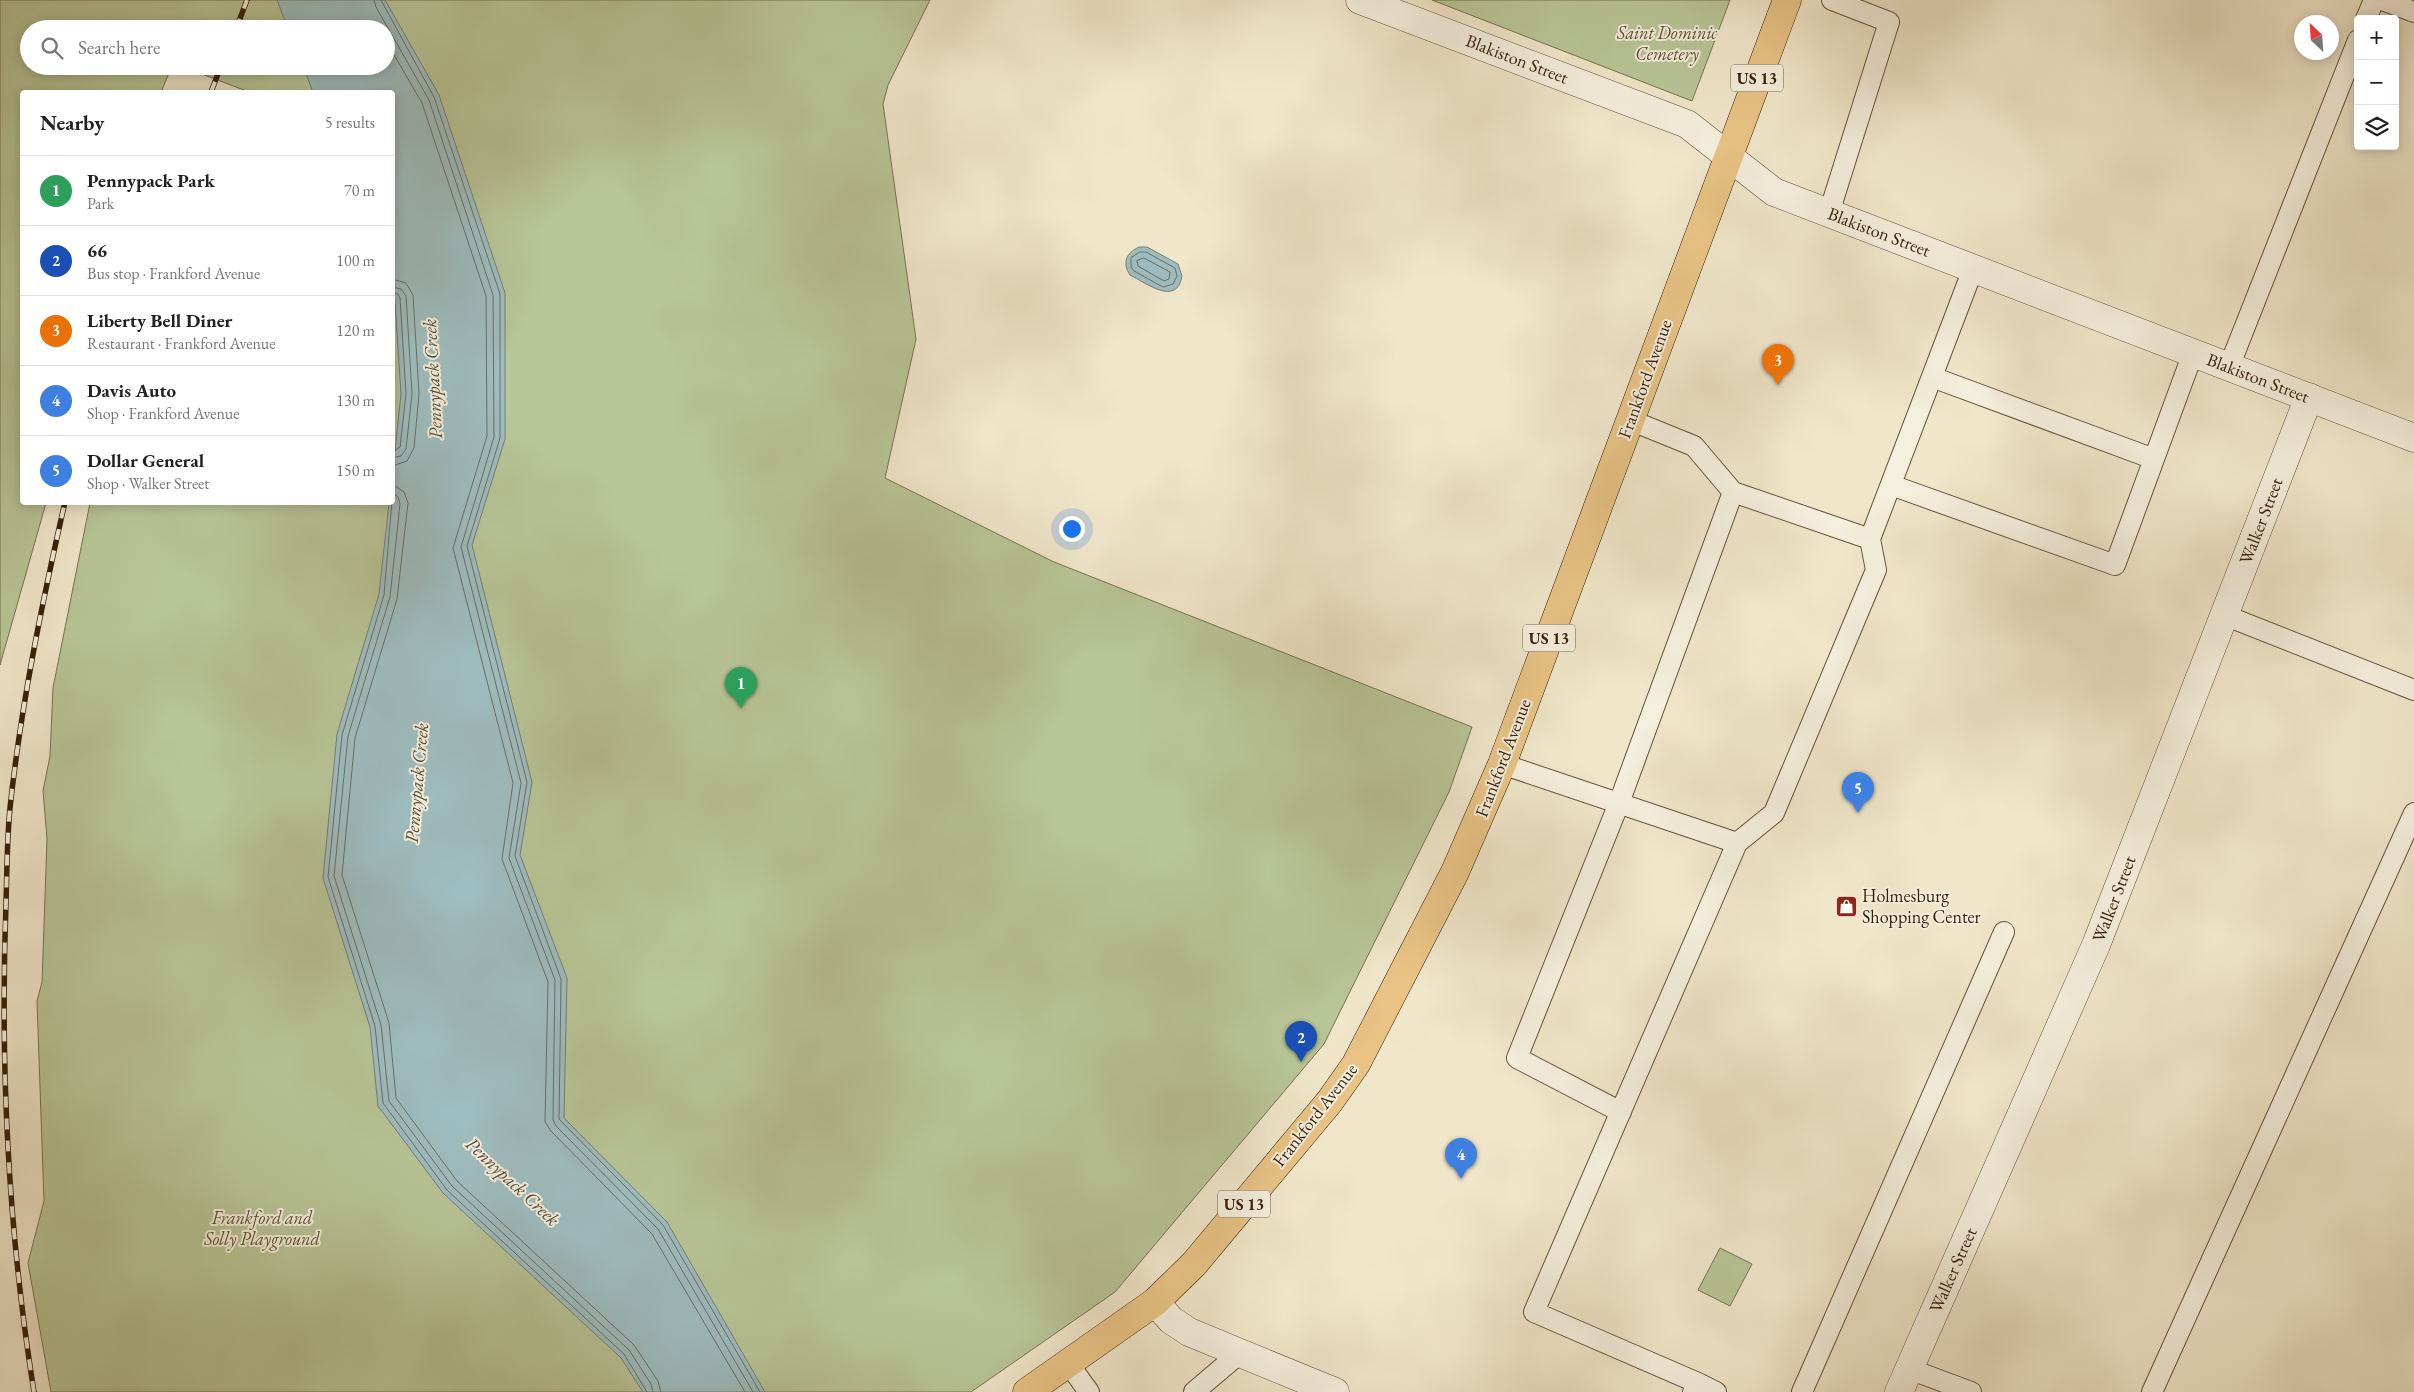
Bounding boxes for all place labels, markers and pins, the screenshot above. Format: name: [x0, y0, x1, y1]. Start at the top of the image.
pin: 3: [1762, 344, 1794, 385]
pin: 1: [725, 667, 757, 708]
pin: 5: [1842, 772, 1874, 813]
place label: Holmesburg Shopping Center: [1862, 884, 1981, 928]
shop icon: Holmesburg Shopping Center: [1834, 894, 1858, 918]
pin: 2: [1285, 1021, 1317, 1062]
pin: 4: [1445, 1138, 1477, 1179]

